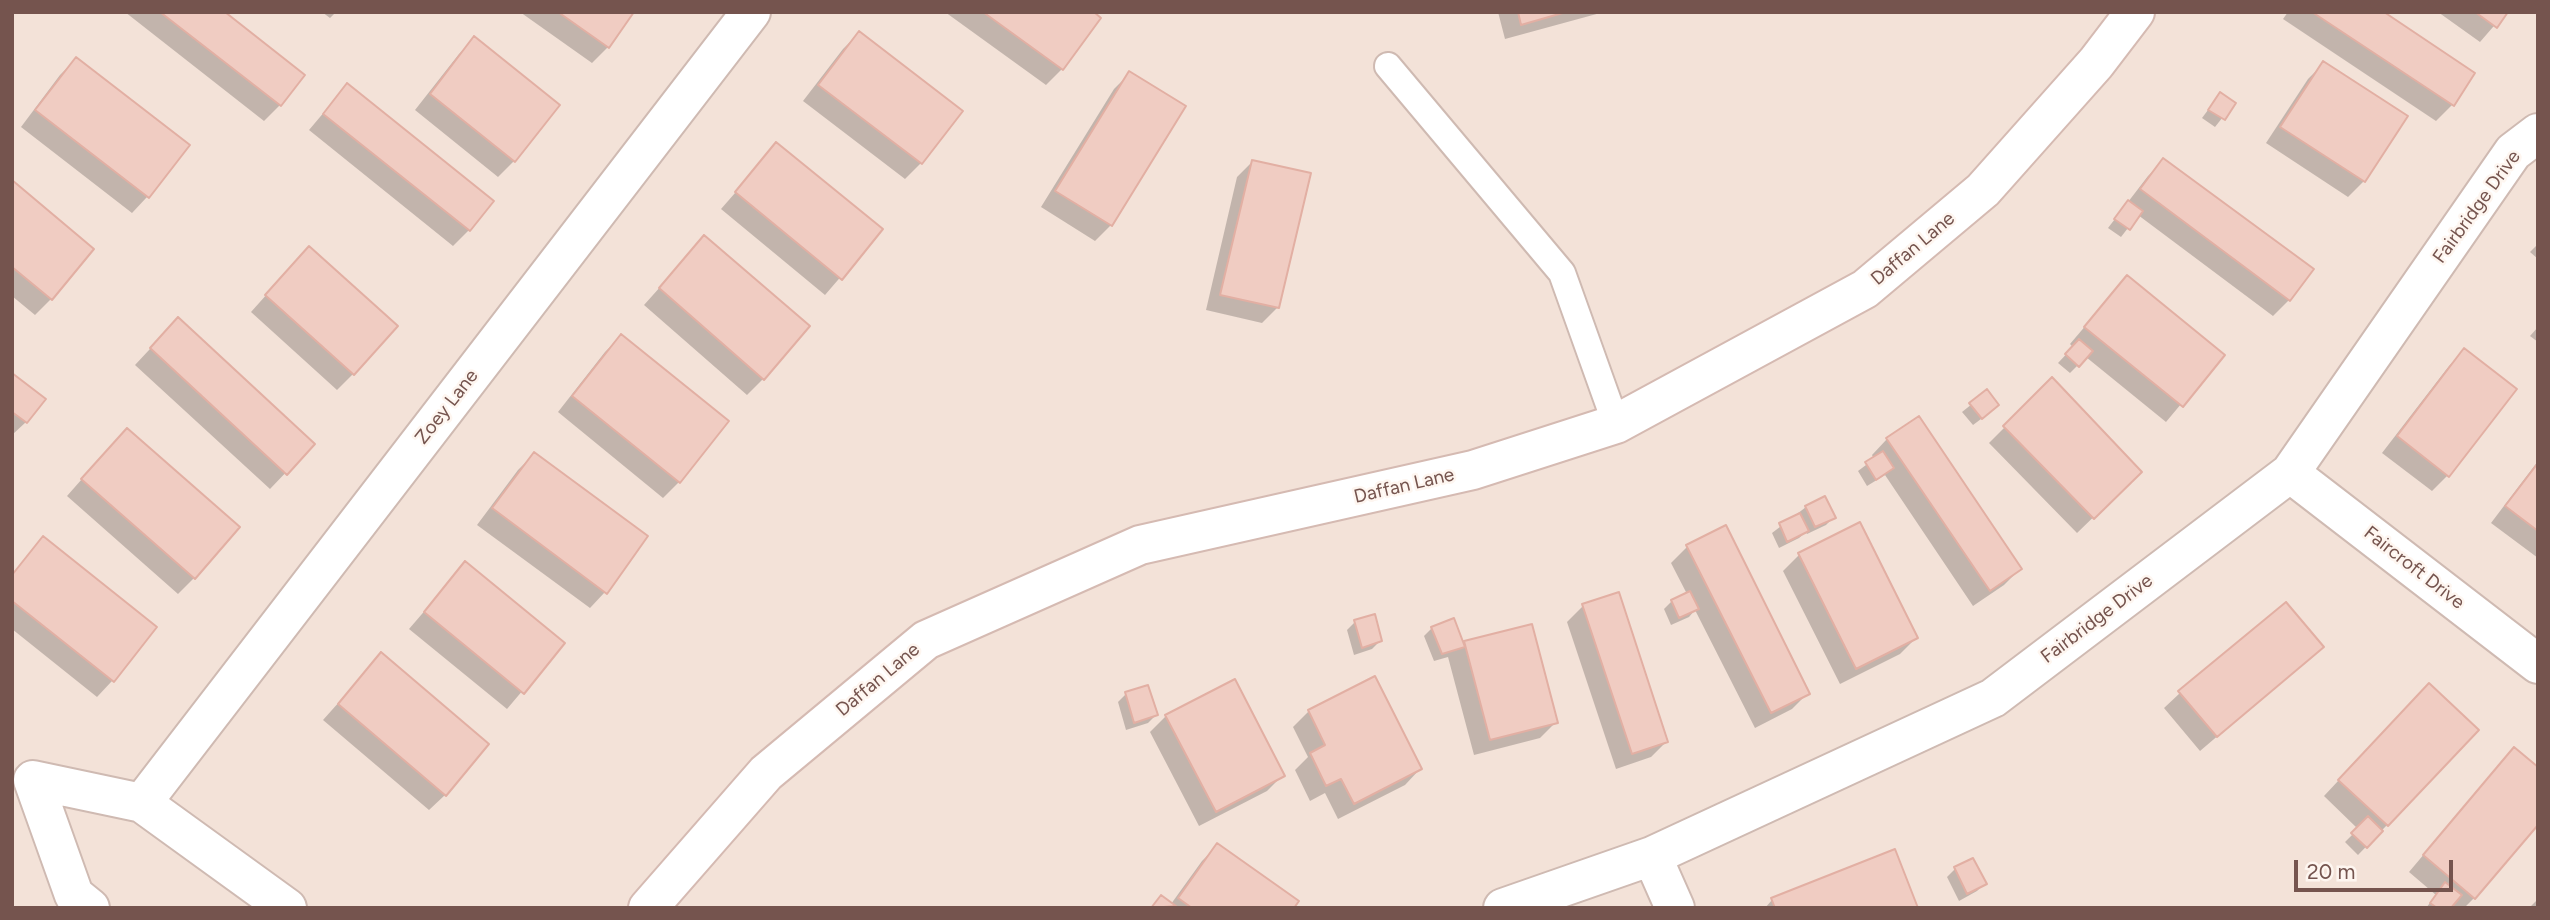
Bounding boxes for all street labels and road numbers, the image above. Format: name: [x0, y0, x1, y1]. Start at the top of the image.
street label: Fairbridge Drive: [2428, 146, 2526, 268]
street label: Daffan Lane: [1867, 207, 1959, 291]
street label: Zoey Lane: [411, 365, 483, 449]
street label: Daffan Lane: [1352, 463, 1456, 509]
street label: Faircroft Drive: [2359, 522, 2469, 614]
street label: Fairbridge Drive: [2037, 570, 2157, 668]
street label: Daffan Lane: [832, 638, 924, 722]

